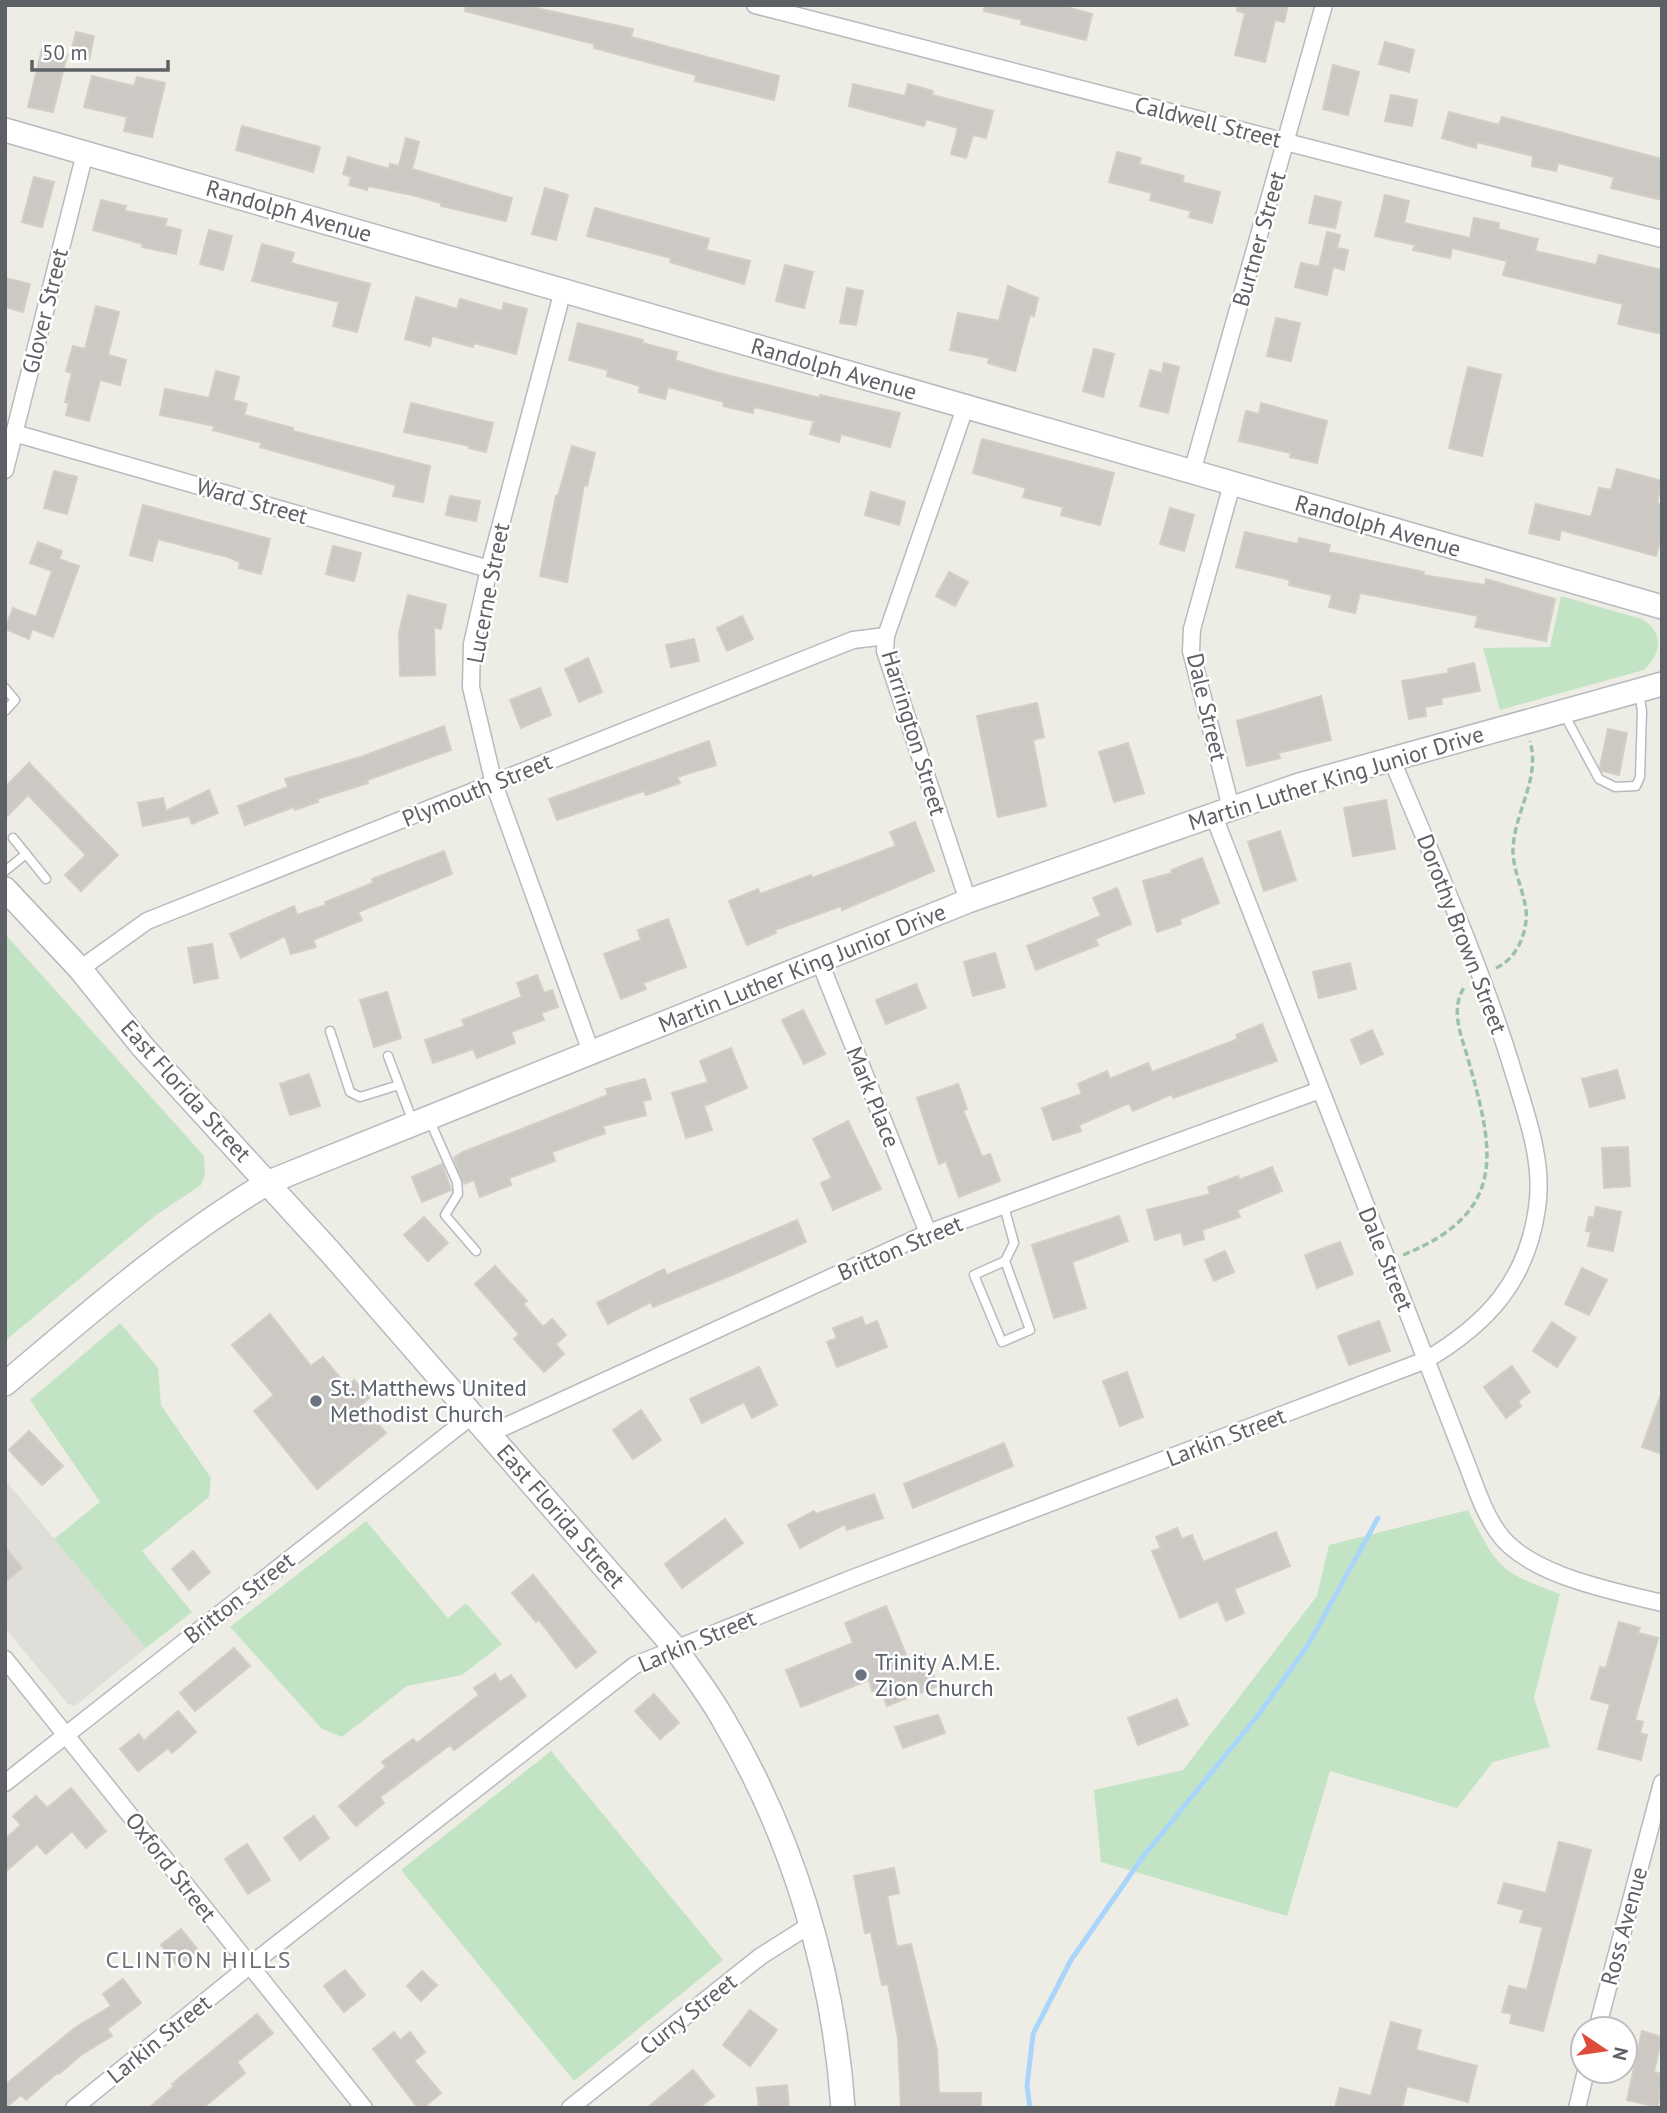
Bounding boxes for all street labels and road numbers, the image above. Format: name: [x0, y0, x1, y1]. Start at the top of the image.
street label: Caldwell Street: [1132, 89, 1285, 154]
street label: Burtner Street: [1225, 168, 1292, 310]
street label: Randolph Avenue: [203, 173, 375, 248]
street label: Glover Street: [15, 245, 74, 377]
street label: Randolph Avenue: [748, 331, 920, 406]
street label: Ward Street: [193, 471, 311, 530]
street label: Randolph Avenue: [1292, 488, 1464, 563]
street label: Lucerne Street: [460, 520, 515, 666]
street label: Harrington Street: [876, 647, 953, 819]
street label: Dale Street: [1181, 650, 1234, 764]
street label: Martin Luther King Junior Drive: [1185, 719, 1487, 836]
street label: Plymouth Street: [398, 746, 556, 833]
street label: Dorothy Brown Street: [1411, 830, 1514, 1038]
street label: Martin Luther King Junior Drive: [654, 896, 950, 1039]
street label: East Florida Street: [115, 1014, 258, 1168]
street label: Mark Place: [840, 1042, 907, 1152]
street label: Dale Street: [1352, 1203, 1421, 1315]
street label: Britton Street: [833, 1208, 967, 1287]
street label: Larkin Street: [1162, 1400, 1290, 1473]
street label: East Florida Street: [491, 1438, 632, 1594]
street label: Britton Street: [178, 1545, 300, 1650]
street label: Larkin Street: [633, 1603, 760, 1678]
street label: Oxford Street: [120, 1806, 223, 1928]
street label: Ross Avenue: [1594, 1863, 1653, 1988]
street label: Curry Street: [633, 1966, 742, 2061]
street label: Larkin Street: [101, 1988, 217, 2089]

